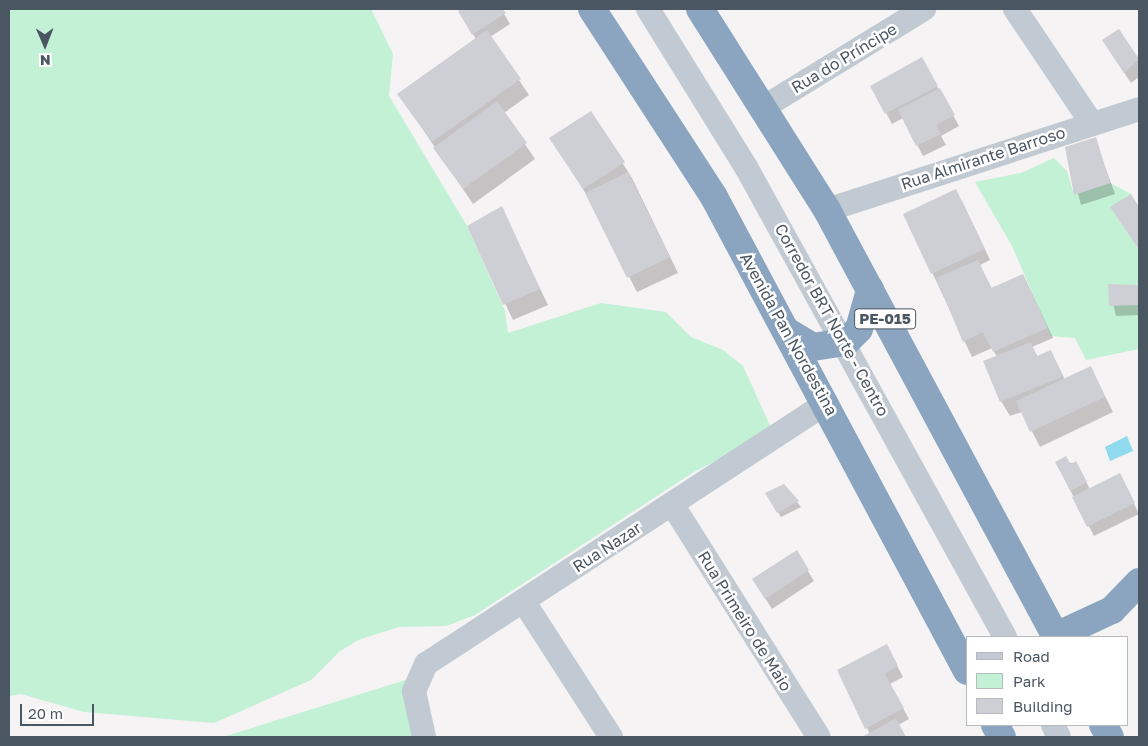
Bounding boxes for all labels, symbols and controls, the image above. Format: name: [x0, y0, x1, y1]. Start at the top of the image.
street label: Rua do Príncipe: [788, 19, 900, 97]
north arrow: [20, 20, 70, 70]
text: N: [40, 52, 51, 69]
street label: Rua Almirante Barroso: [898, 122, 1068, 194]
street label: Corredor BRT Norte - Centro: [771, 220, 893, 420]
street label: Avenida Pan Nordestina: [736, 249, 842, 419]
road number: PE-015: [854, 306, 916, 332]
street label: Rua Nazar: [569, 518, 645, 576]
street label: Rua Primeiro de Maio: [694, 547, 796, 695]
legend: [966, 636, 1128, 726]
text: Road: [1013, 647, 1050, 665]
text: Park: [1013, 672, 1045, 690]
scale bar: [22, 694, 96, 726]
text: Building: [1013, 697, 1073, 715]
text: 20 m: [28, 704, 63, 722]

